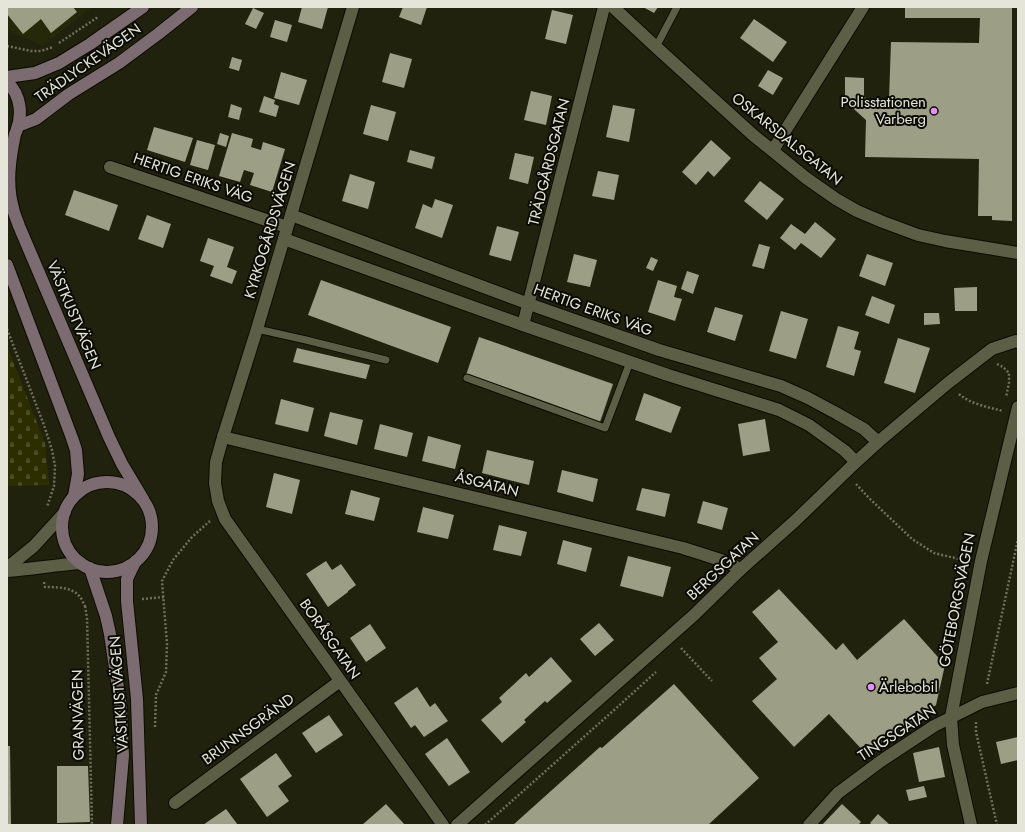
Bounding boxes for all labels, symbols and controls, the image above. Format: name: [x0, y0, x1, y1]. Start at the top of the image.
street label: TRÄDLYCKEVÄGEN: [30, 18, 146, 108]
street label: OSKARSDALSGATAN: [727, 87, 847, 191]
place label: Polisstationen Varberg: [841, 91, 926, 130]
street label: TRÄDGÅRDSGATAN: [523, 96, 575, 228]
marker: Polisstationen Varberg: [929, 106, 939, 116]
street label: HERTIG ERIKS VÄG: [130, 147, 256, 209]
street label: KYRKOGÅRDSVÄGEN: [239, 159, 301, 301]
street label: VÄSTKUSTVÄGEN: [41, 257, 107, 373]
street label: HERTIG ERIKS VÄG: [530, 278, 656, 342]
street label: ÅSGATAN: [453, 465, 521, 503]
street label: BERGSGATAN: [682, 527, 764, 605]
street label: GÖTEBORGSVÄGEN: [933, 531, 981, 669]
street label: BORÅSGATAN: [294, 594, 366, 684]
street label: VÄSTKUSTVÄGEN: [104, 635, 134, 753]
street label: GRANVÄGEN: [66, 669, 90, 761]
place label: Ärlebobil: [879, 676, 938, 698]
marker: Ärlebobil: [866, 682, 876, 692]
street label: BRUNNSGRÄND: [197, 688, 299, 770]
street label: TINGSGATAN: [854, 699, 940, 767]

